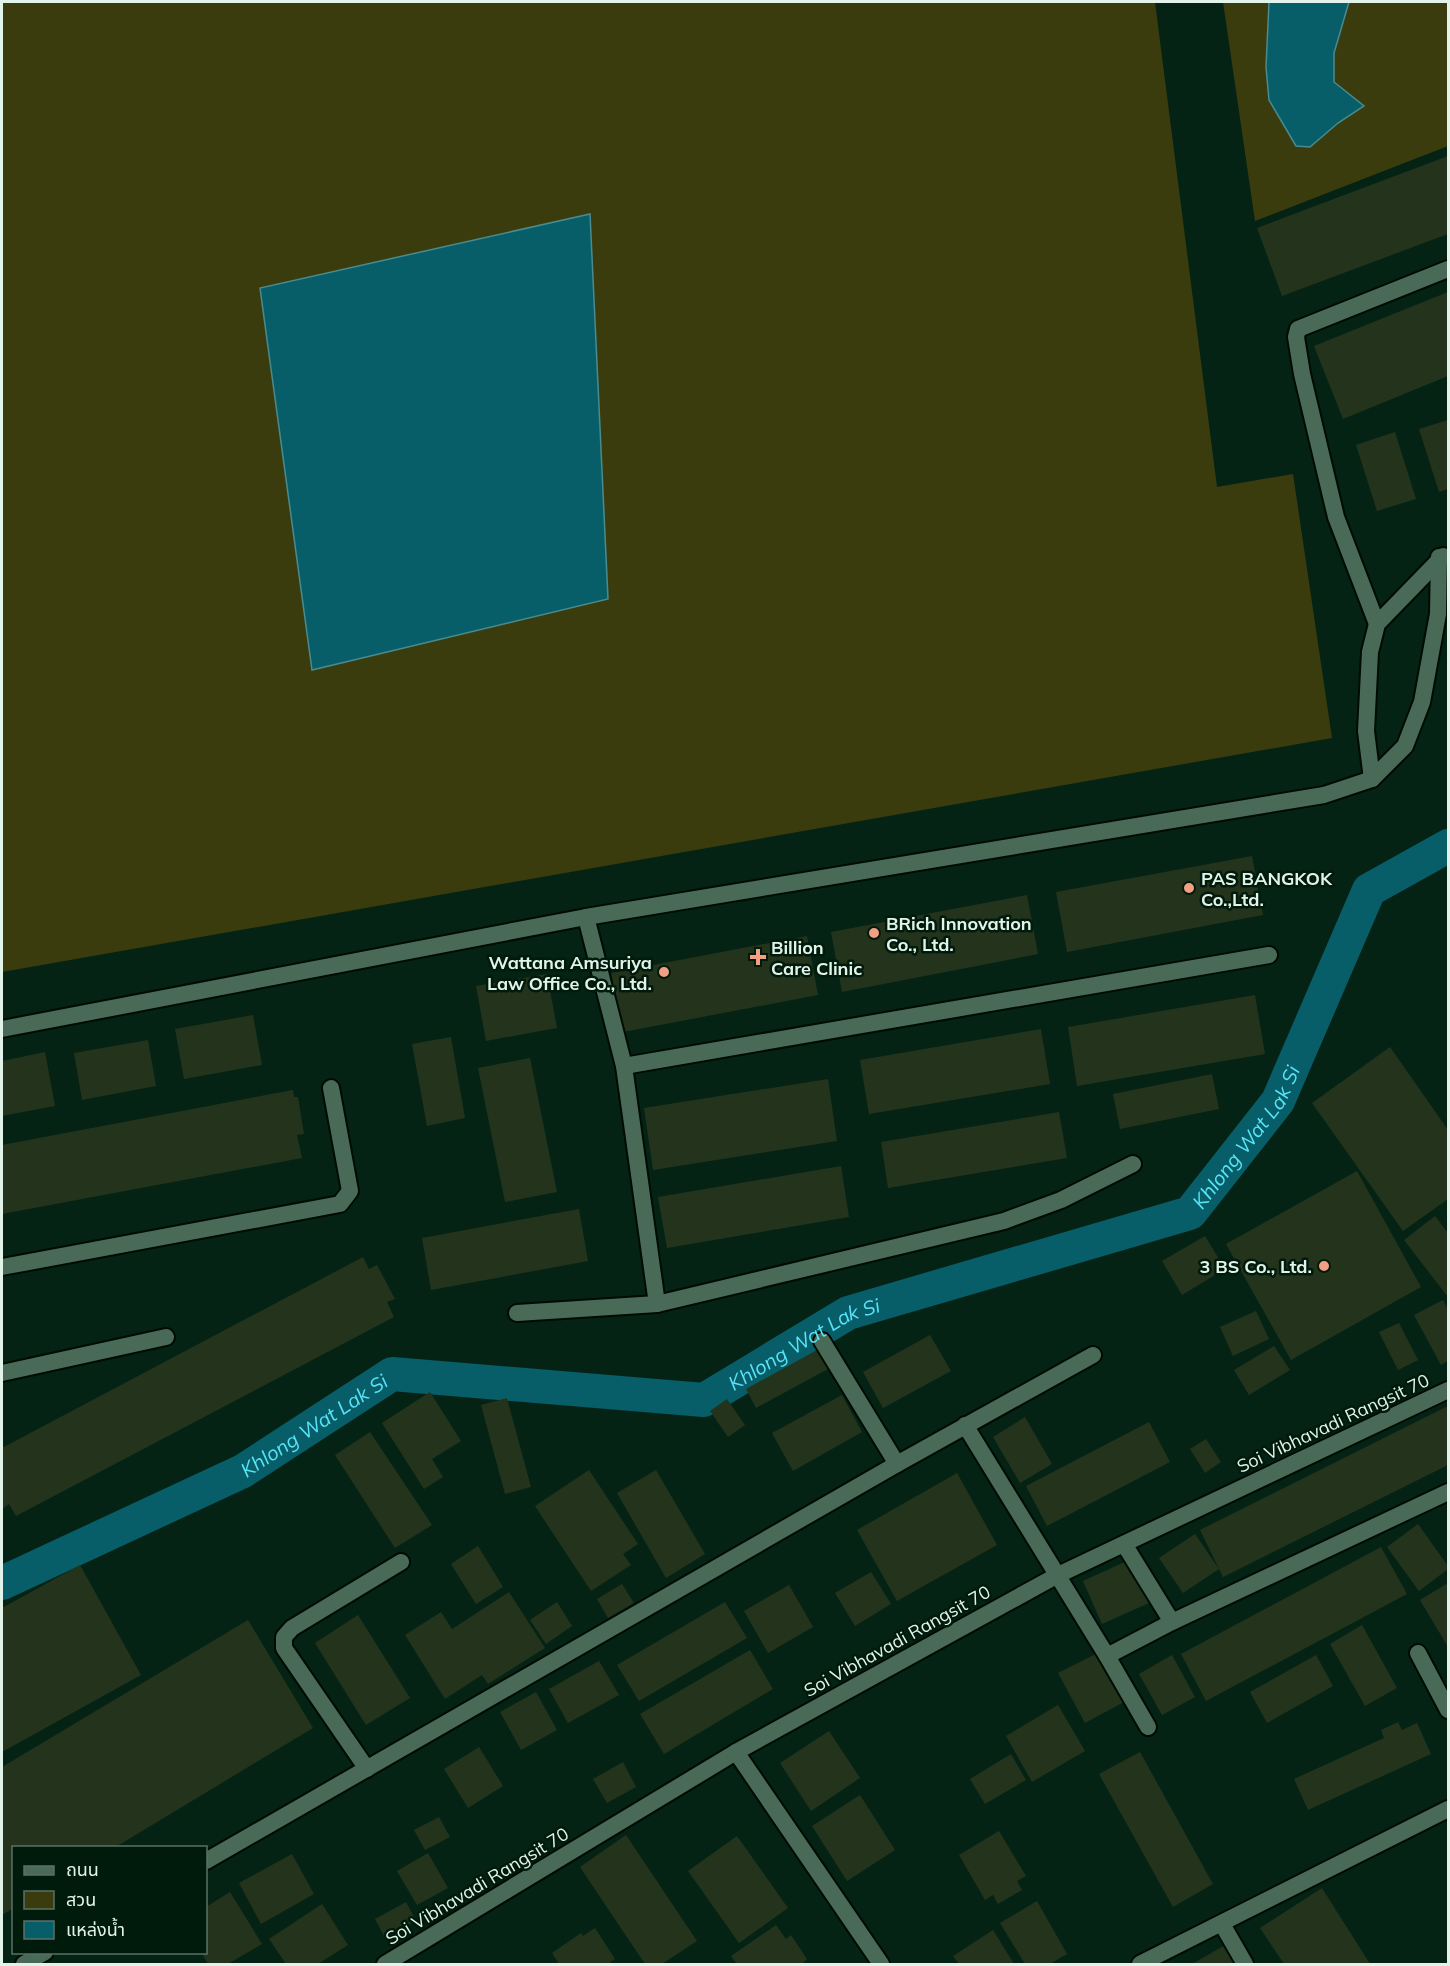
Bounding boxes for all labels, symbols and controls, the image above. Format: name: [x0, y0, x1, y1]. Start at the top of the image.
place label: PAS BANGKOK Co.,Ltd.: [1201, 867, 1333, 911]
marker: PAS BANGKOK Co.,Ltd.: [1182, 881, 1196, 895]
place label: BRich Innovation Co., Ltd.: [886, 912, 1032, 956]
marker: BRich Innovation Co., Ltd.: [867, 926, 881, 940]
place label: Billion Care Clinic: [771, 936, 862, 980]
marker: Billion Care Clinic: [749, 948, 767, 966]
place label: Wattana Amsuriya Law Office Co., Ltd.: [487, 951, 652, 995]
marker: Wattana Amsuriya Law Office Co., Ltd.: [657, 965, 671, 979]
water label: Khlong Wat Lak Si: [1186, 1061, 1305, 1213]
place label: 3 BS Co., Ltd.: [1200, 1255, 1312, 1278]
marker: 3 BS Co., Ltd.: [1317, 1259, 1331, 1273]
water label: Khlong Wat Lak Si: [723, 1292, 883, 1395]
water label: Khlong Wat Lak Si: [235, 1368, 392, 1482]
street label: Soi Vibhavadi Rangsit 70: [1233, 1368, 1433, 1478]
street label: Soi Vibhavadi Rangsit 70: [800, 1580, 994, 1702]
street label: Soi Vibhavadi Rangsit 70: [381, 1822, 573, 1950]
legend: [12, 1846, 207, 1954]
text: ถนน: [66, 1858, 99, 1881]
text: สวน: [66, 1888, 96, 1911]
text: แหล่งน้ำ: [66, 1917, 125, 1941]

